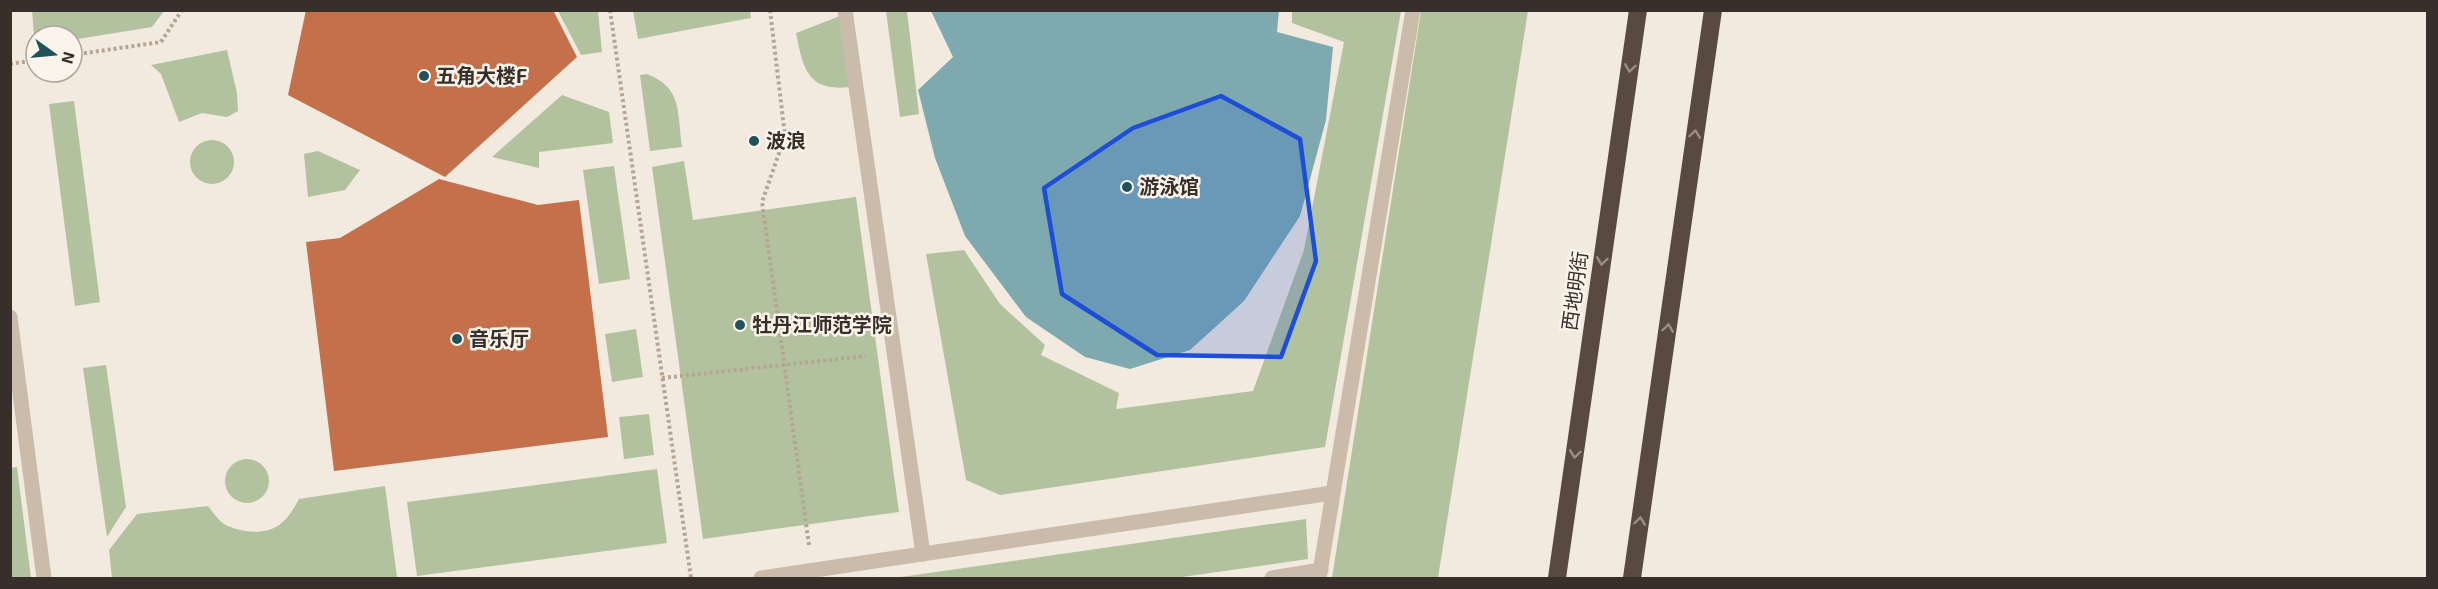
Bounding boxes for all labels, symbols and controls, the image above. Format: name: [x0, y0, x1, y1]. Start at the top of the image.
north arrow: [24, 24, 84, 84]
text: N: [58, 50, 80, 66]
place label: 五角大楼F: [436, 63, 527, 87]
one-way arrow: [1625, 64, 1637, 73]
marker: 五角大楼F: [417, 69, 431, 83]
place label: 波浪: [766, 128, 806, 152]
one-way arrow: [1688, 130, 1701, 139]
marker: 波浪: [747, 134, 761, 148]
place label: 游泳馆: [1139, 174, 1199, 198]
marker: 游泳馆: [1120, 180, 1134, 194]
street label: 西地明街: [1557, 250, 1591, 332]
one-way arrow: [1597, 257, 1609, 266]
place label: 牡丹江师范学院: [752, 312, 892, 336]
marker: 牡丹江师范学院: [733, 318, 747, 332]
one-way arrow: [1661, 323, 1673, 332]
place label: 音乐厅: [469, 326, 529, 350]
marker: 音乐厅: [450, 332, 464, 346]
one-way arrow: [1569, 450, 1581, 459]
one-way arrow: [1634, 516, 1646, 525]

